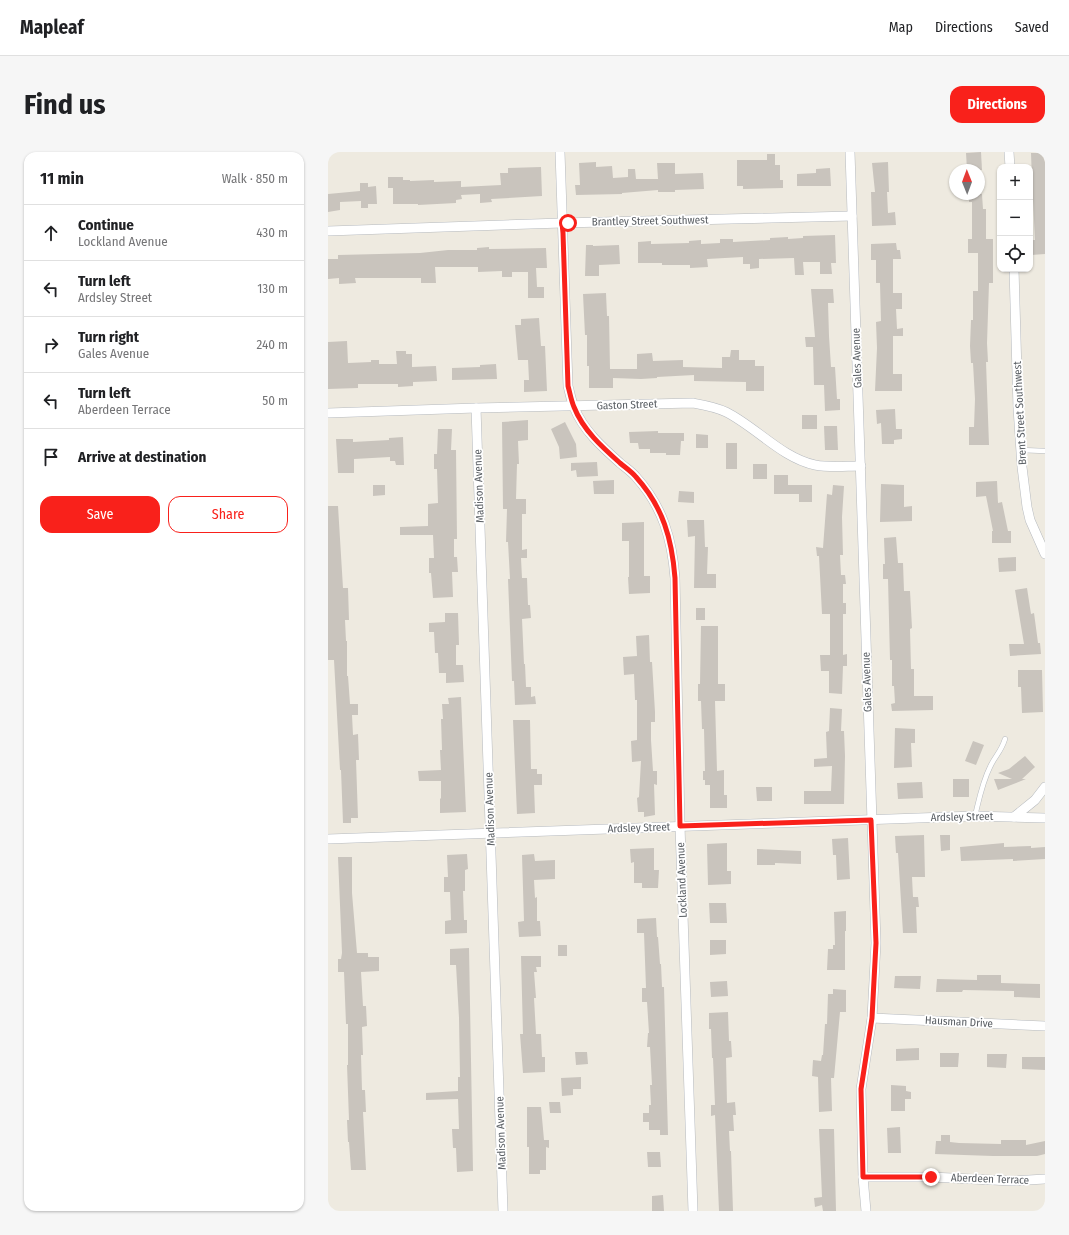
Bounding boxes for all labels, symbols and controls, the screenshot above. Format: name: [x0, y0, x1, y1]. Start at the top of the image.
text: Mapleaf: [20, 16, 84, 39]
text: Map: [889, 19, 913, 36]
text: Directions: [935, 19, 993, 36]
text: Saved: [1015, 19, 1049, 36]
button: Directions: [950, 86, 1045, 123]
text: Find us: [24, 88, 106, 121]
north arrow: [949, 164, 985, 200]
map controls: [997, 164, 1033, 272]
button: +: [997, 164, 1033, 200]
text: 11 min: [40, 168, 84, 189]
text: Walk · 850 m: [222, 171, 288, 186]
button: −: [997, 200, 1033, 236]
street label: Brantley Street Southwest: [591, 213, 709, 229]
route start: [559, 214, 577, 232]
text: Continue: [78, 216, 134, 234]
icon: ahead: [40, 222, 62, 244]
text: 430 m: [256, 225, 288, 240]
text: Lockland Avenue: [78, 234, 168, 249]
button: locate: [997, 236, 1033, 272]
text: Turn left: [78, 272, 131, 290]
icon: left: [40, 278, 62, 300]
text: 130 m: [257, 281, 288, 296]
text: Ardsley Street: [78, 290, 152, 305]
text: Turn right: [78, 328, 139, 346]
street label: Gales Avenue: [849, 328, 865, 388]
icon: right: [40, 334, 62, 356]
text: 240 m: [256, 337, 288, 352]
text: Gales Avenue: [78, 346, 149, 361]
street label: Brent Street Southwest: [1011, 360, 1029, 465]
text: Turn left: [78, 384, 131, 402]
icon: left: [40, 390, 62, 412]
text: 50 m: [262, 393, 288, 408]
street label: Gaston Street: [596, 397, 658, 413]
text: Aberdeen Terrace: [78, 402, 171, 417]
icon: arrive: [40, 446, 62, 468]
text: Arrive at destination: [78, 448, 206, 466]
street label: Madison Avenue: [471, 449, 487, 523]
button: Save: [40, 496, 160, 533]
button: Share: [168, 496, 288, 533]
street label: Gales Avenue: [859, 652, 875, 712]
street label: Madison Avenue: [482, 772, 498, 846]
street label: Ardsley Street: [931, 810, 994, 824]
street label: Ardsley Street: [607, 820, 671, 836]
street label: Lockland Avenue: [674, 842, 690, 918]
street label: Hausman Drive: [925, 1014, 993, 1030]
street label: Madison Avenue: [493, 1096, 509, 1170]
route end: [922, 1168, 940, 1186]
street label: Aberdeen Terrace: [951, 1171, 1029, 1187]

